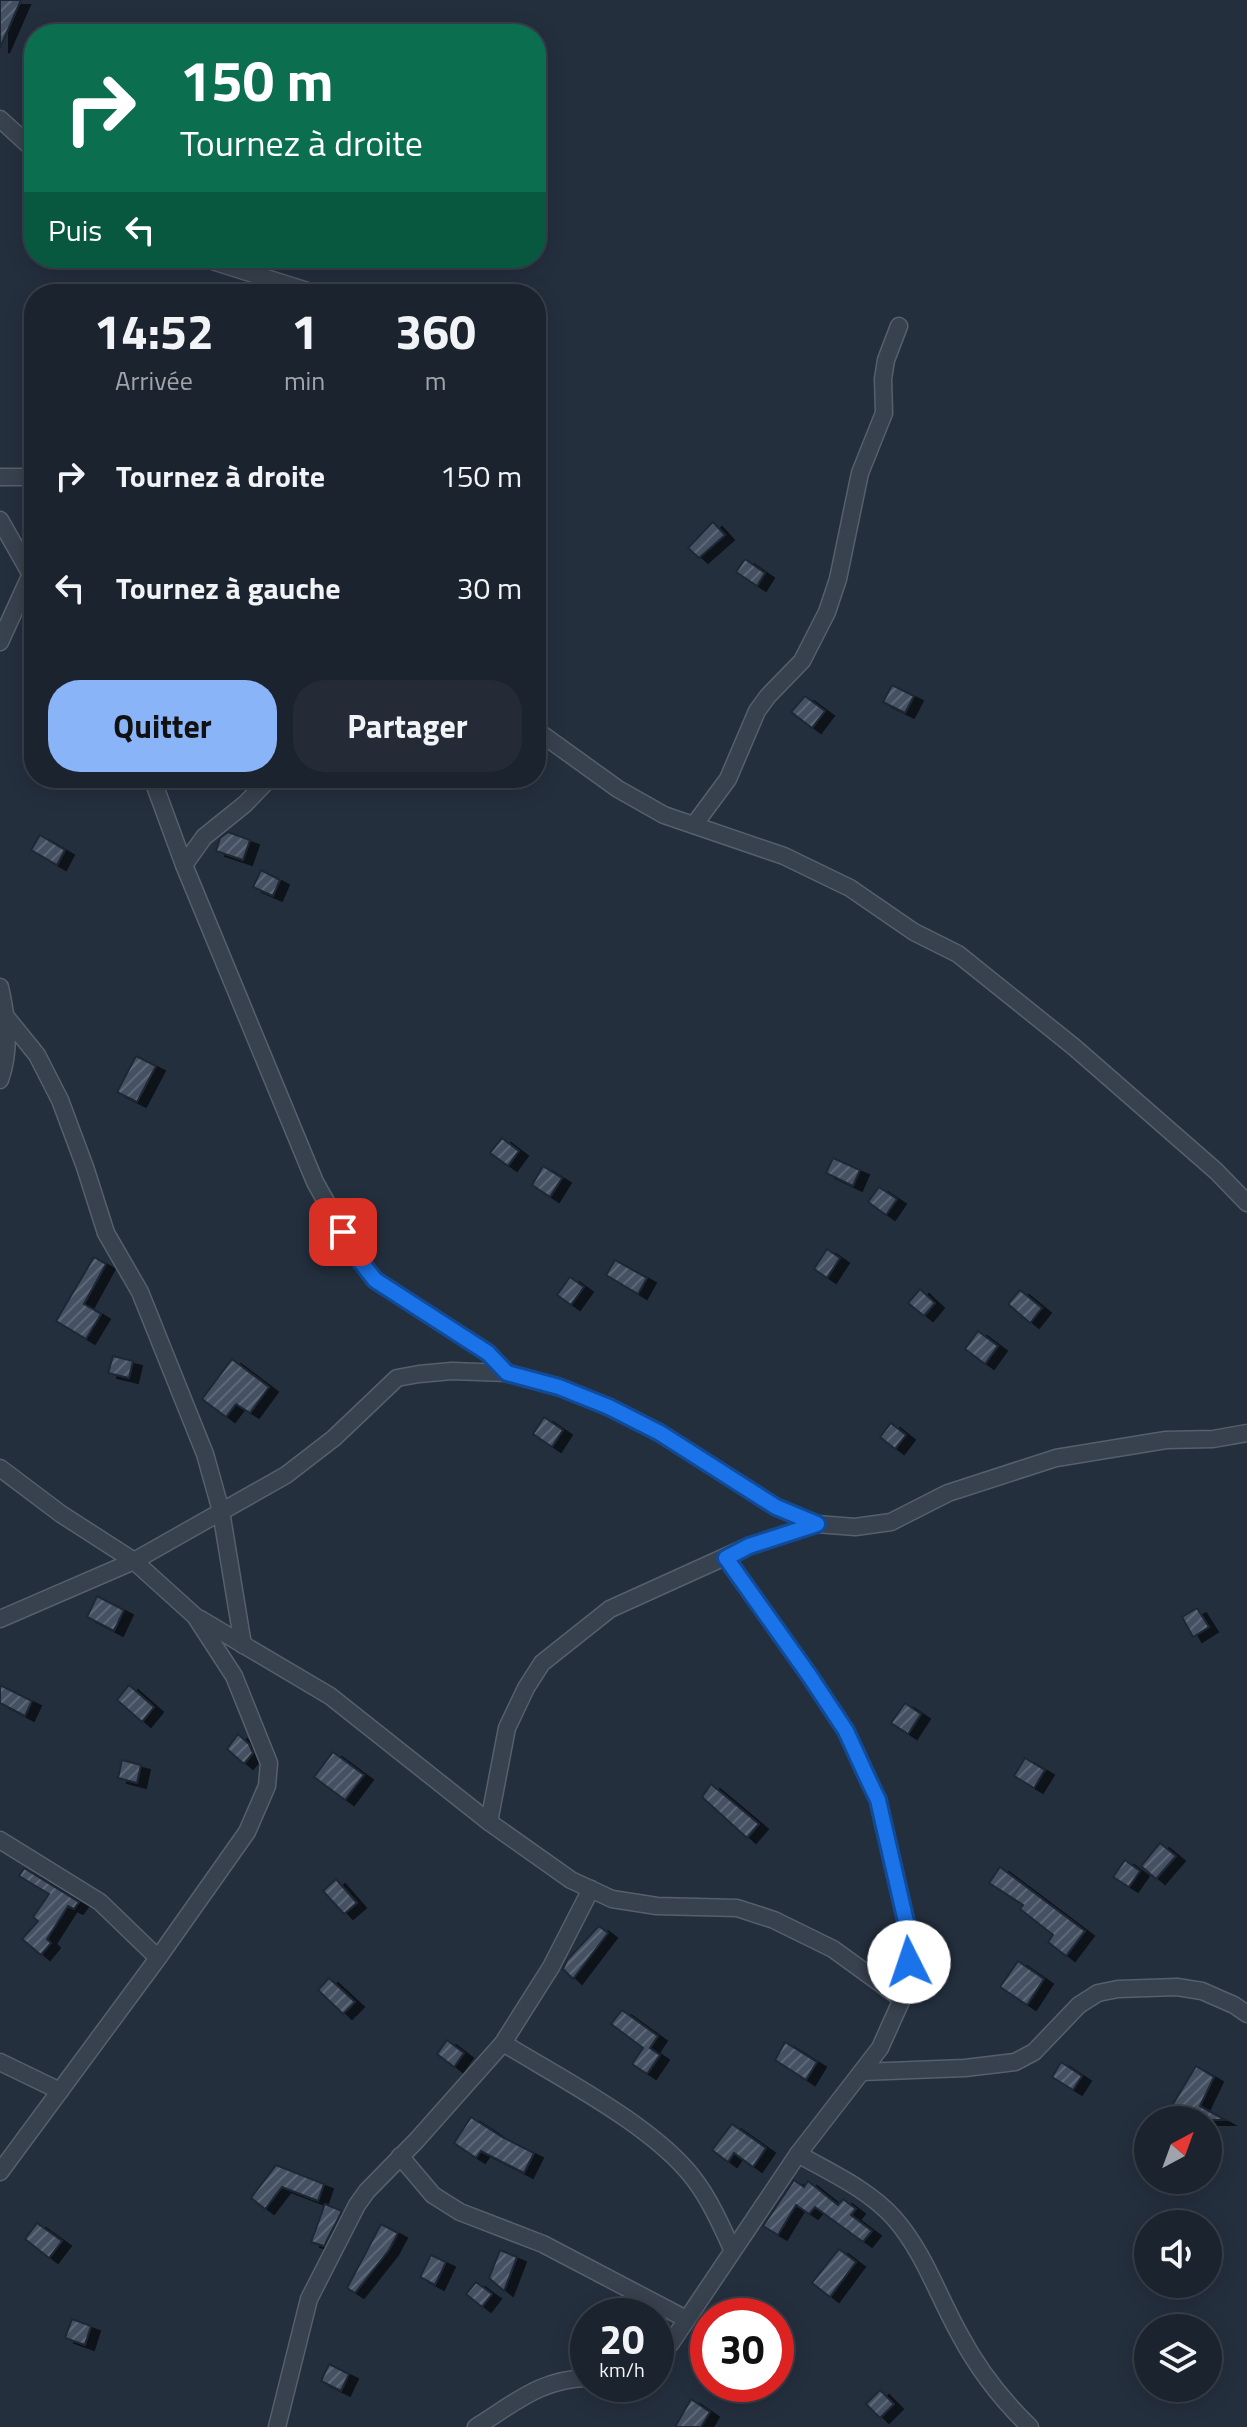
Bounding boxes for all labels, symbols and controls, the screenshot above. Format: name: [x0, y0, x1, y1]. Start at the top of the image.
text: 150 m: [180, 38, 333, 123]
icon: right: [48, 56, 152, 160]
text: Tournez à droite: [180, 115, 423, 170]
text: Puis: [48, 207, 102, 253]
icon: left: [118, 208, 162, 252]
text: 14:52: [94, 295, 214, 368]
text: 1: [291, 295, 318, 368]
text: 360: [395, 295, 476, 368]
text: Arrivée: [115, 361, 193, 400]
text: min: [284, 361, 325, 400]
text: m: [425, 361, 447, 400]
text: Tournez à droite: [116, 453, 325, 499]
text: 150 m: [440, 453, 522, 499]
icon: right: [48, 454, 92, 498]
text: Tournez à gauche: [116, 565, 341, 611]
text: 30 m: [457, 565, 522, 611]
icon: left: [48, 566, 92, 610]
button: Quitter: [48, 680, 277, 772]
button: Partager: [293, 680, 522, 772]
pin: [309, 1198, 377, 1266]
icon: arrive: [321, 1210, 365, 1254]
position arrow: [867, 1920, 951, 2004]
north arrow: [1134, 2106, 1222, 2194]
map controls: [1134, 2106, 1222, 2402]
button: sound: [1134, 2210, 1222, 2298]
speed limit sign: 30: [690, 2298, 794, 2402]
text: 20: [600, 2309, 644, 2370]
button: layers: [1134, 2314, 1222, 2402]
text: km/h: [599, 2354, 645, 2385]

